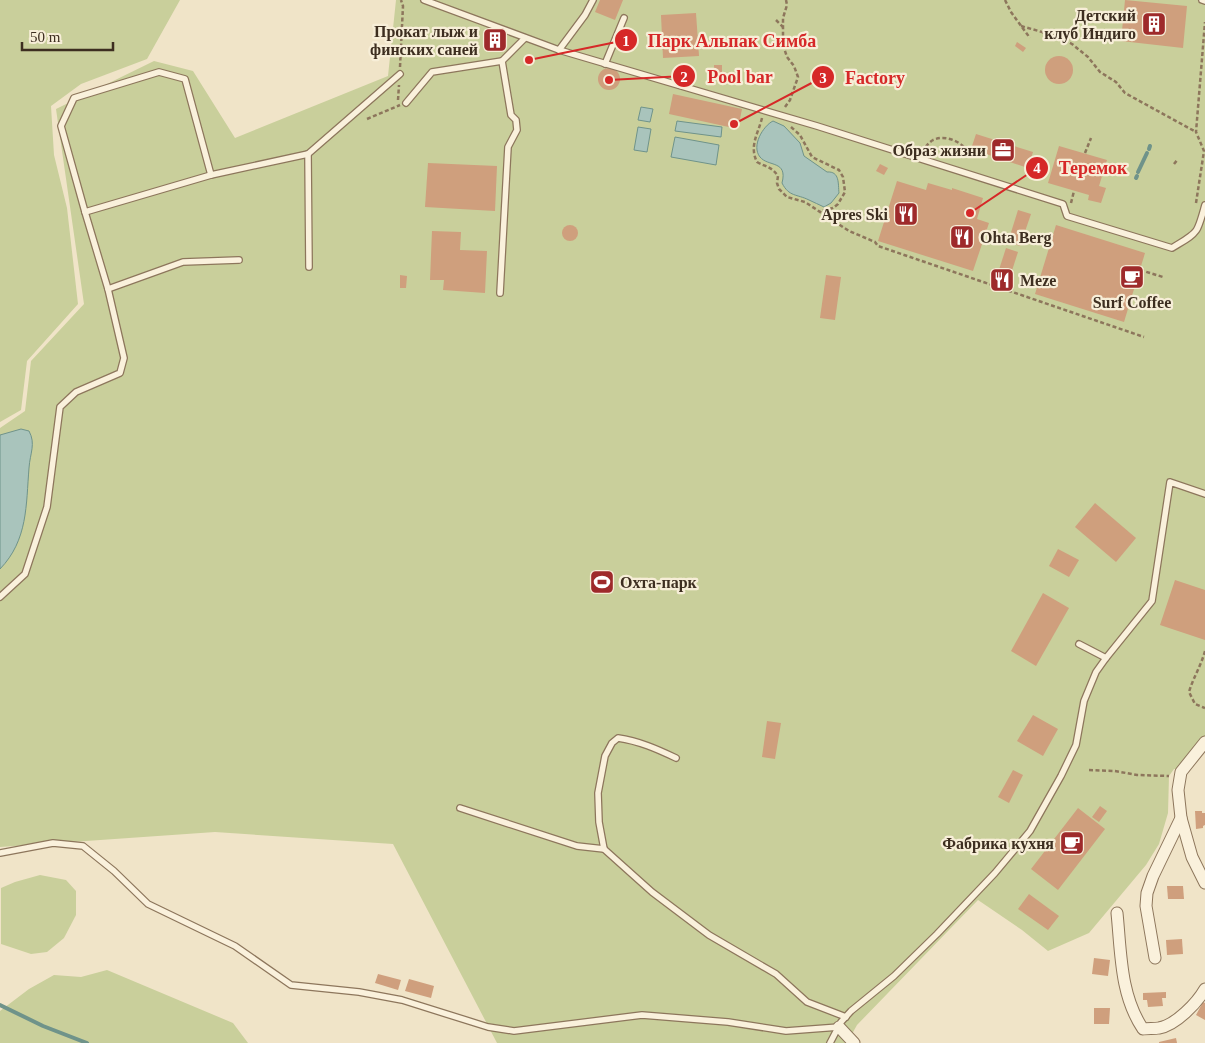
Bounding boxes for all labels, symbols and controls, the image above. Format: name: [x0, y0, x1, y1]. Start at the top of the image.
place label: Детский клуб Индиго: [1044, 7, 1136, 43]
building icon: Детский клуб Индиго: [1141, 11, 1167, 37]
scale bar: [22, 20, 114, 52]
place label: Прокат лыж и финских саней: [370, 23, 478, 59]
callout: Парк Альпак Симба: [613, 24, 827, 57]
building icon: Прокат лыж и финских саней: [482, 27, 508, 53]
text: 50 m: [30, 29, 61, 45]
text: Парк Альпак Симба: [648, 31, 816, 51]
text: 1: [622, 33, 630, 49]
callout: Pool bar: [672, 60, 782, 93]
callout: Factory: [810, 61, 915, 94]
text: Pool bar: [707, 67, 773, 87]
text: Factory: [845, 68, 905, 88]
text: 2: [680, 69, 688, 85]
text: 3: [819, 70, 827, 86]
office icon: Образ жизни: [990, 137, 1016, 163]
place label: Образ жизни: [893, 142, 986, 160]
callout: Теремок: [1024, 151, 1138, 184]
text: Теремок: [1059, 158, 1128, 178]
text: 4: [1033, 160, 1041, 176]
restaurant icon: Apres Ski: [893, 201, 919, 227]
place label: Apres Ski: [821, 206, 889, 224]
restaurant icon: Ohta Berg: [949, 224, 975, 250]
place label: Ohta Berg: [980, 229, 1052, 247]
cafe icon: Surf Coffee: [1119, 264, 1145, 290]
restaurant icon: Meze: [989, 267, 1015, 293]
place label: Meze: [1020, 272, 1056, 289]
place label: Surf Coffee: [1093, 294, 1171, 311]
sports icon: Охта-парк: [589, 569, 615, 595]
place label: Охта-парк: [620, 574, 698, 592]
cafe icon: Фабрика кухня: [1059, 830, 1085, 856]
place label: Фабрика кухня: [942, 835, 1054, 853]

